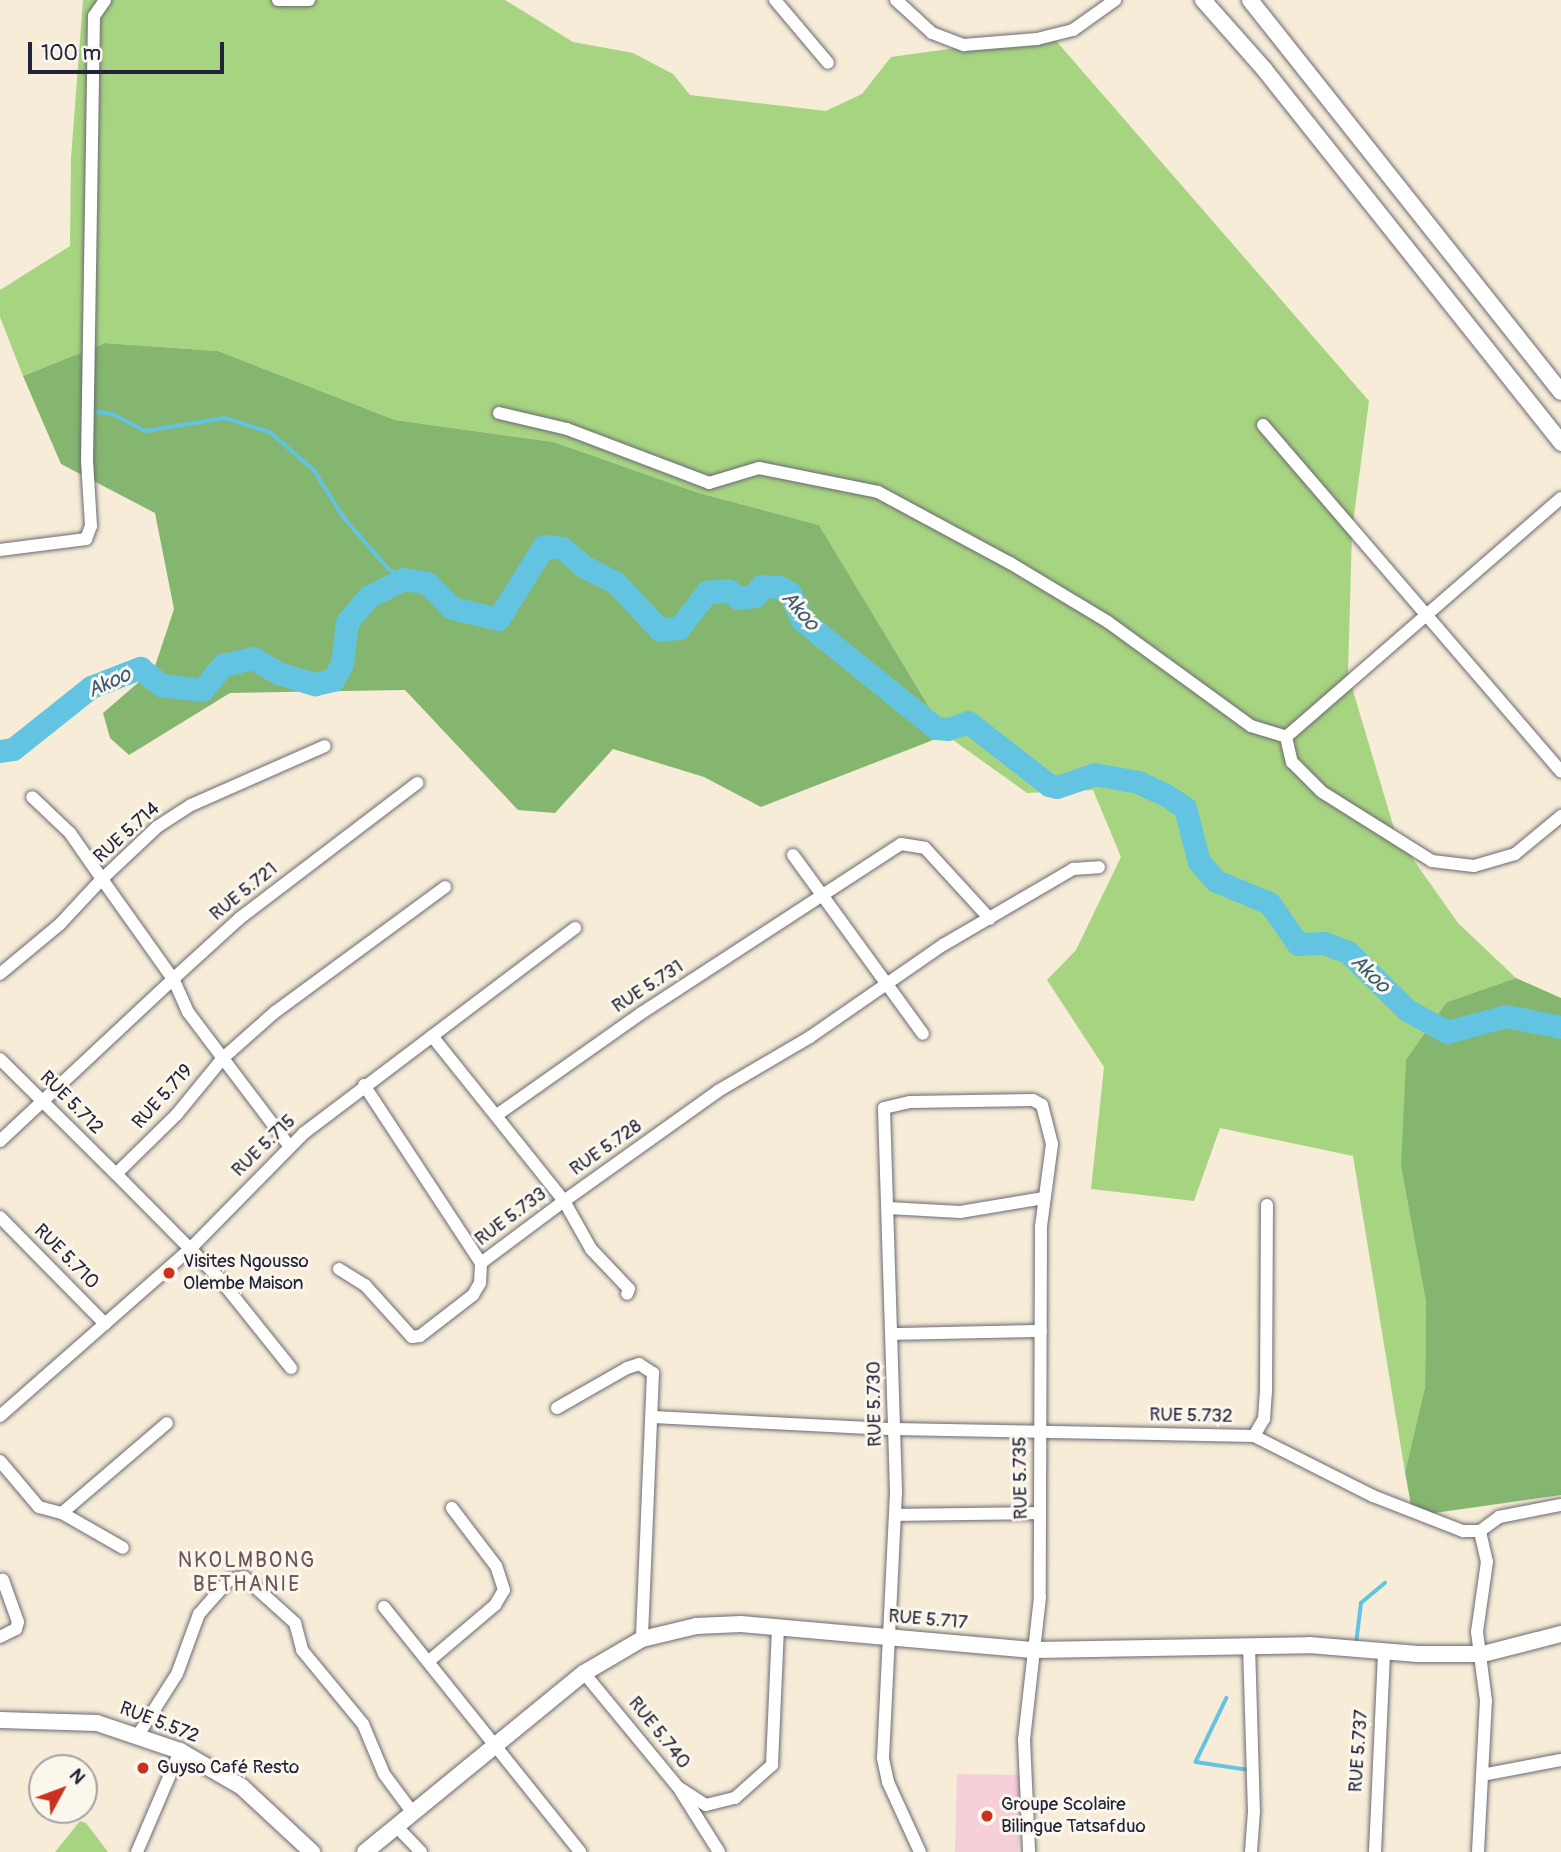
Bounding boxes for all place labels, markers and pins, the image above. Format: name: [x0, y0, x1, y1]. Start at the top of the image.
place label: Visites Ngousso Olembe Maison: [183, 1251, 309, 1295]
marker: Visites Ngousso Olembe Maison: [161, 1265, 177, 1281]
place label: Guyso Café Resto: [157, 1757, 299, 1779]
marker: Guyso Café Resto: [135, 1760, 151, 1776]
place label: Groupe Scolaire Bilingue Tatsafduo: [1001, 1794, 1146, 1838]
marker: Groupe Scolaire Bilingue Tatsafduo: [979, 1808, 995, 1824]

